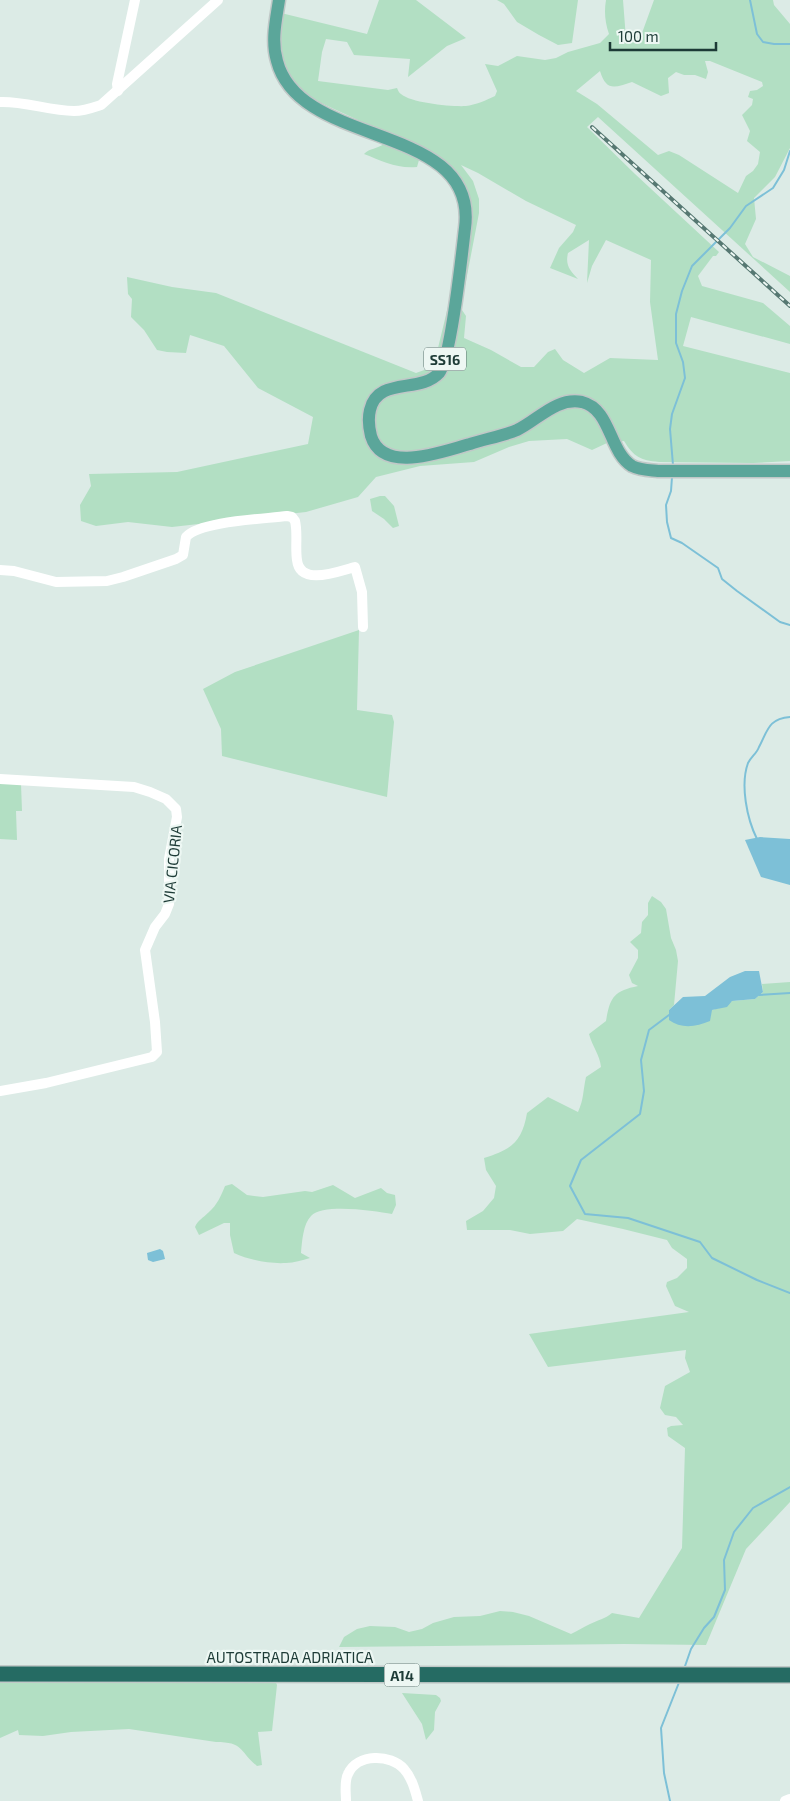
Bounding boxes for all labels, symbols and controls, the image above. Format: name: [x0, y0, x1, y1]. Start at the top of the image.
scale bar: [610, 20, 716, 52]
text: 100 m: [618, 27, 659, 45]
road number: SS16: [424, 348, 466, 370]
street label: VIA CICORIA: [159, 823, 185, 904]
street label: AUTOSTRADA ADRIATICA: [207, 1648, 374, 1666]
road number: A14: [384, 1664, 420, 1686]

